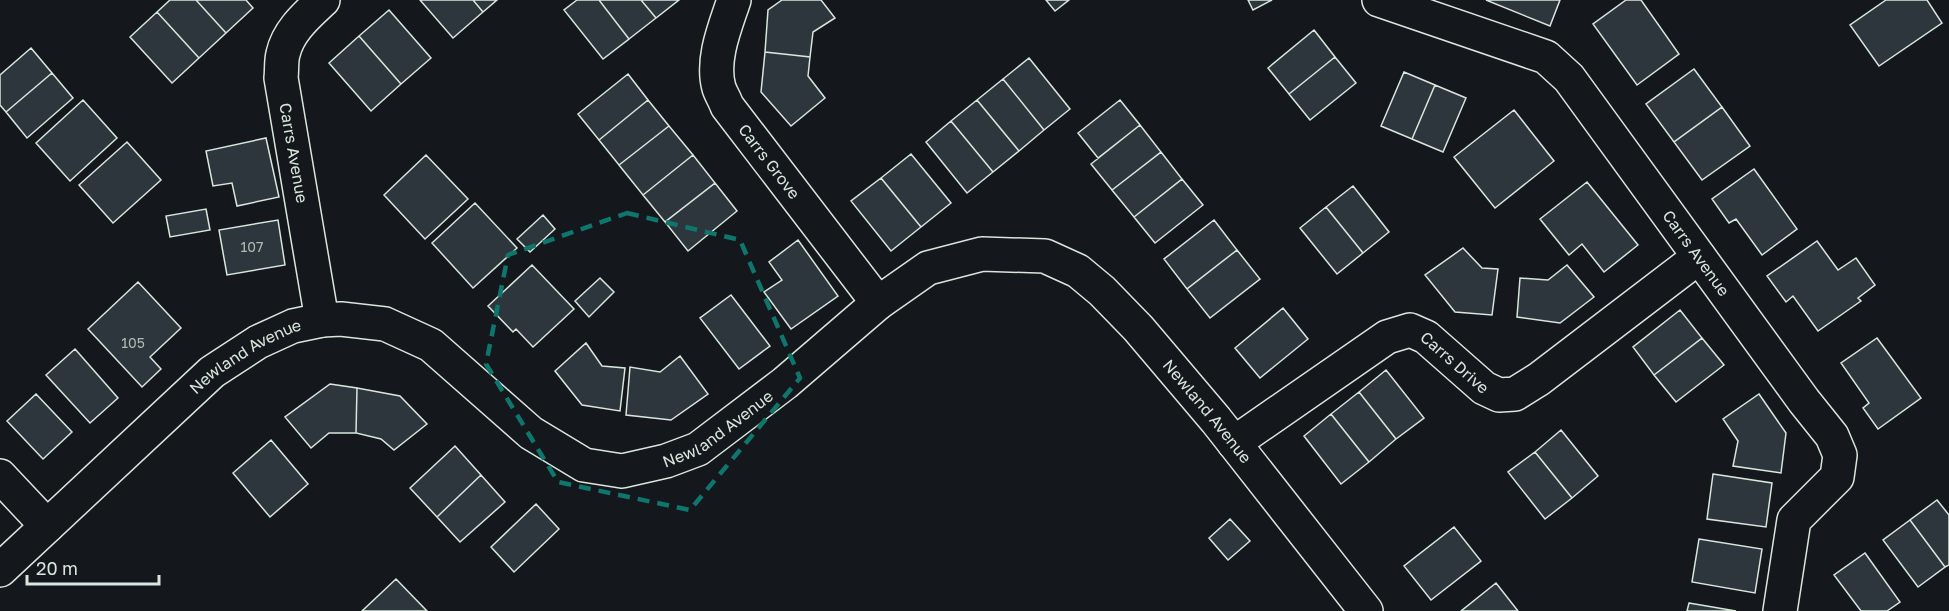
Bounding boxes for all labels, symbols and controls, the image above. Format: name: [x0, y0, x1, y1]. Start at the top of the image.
street label: Carrs Avenue: [275, 101, 313, 205]
street label: Carrs Grove: [734, 120, 805, 203]
street label: Carrs Avenue: [1658, 206, 1734, 300]
house number: 107: [241, 238, 263, 255]
street label: Newland Avenue: [185, 315, 303, 398]
street label: Carrs Drive: [1416, 327, 1493, 398]
house number: 105: [121, 334, 145, 351]
street label: Newland Avenue: [1159, 355, 1256, 467]
street label: Newland Avenue: [660, 386, 777, 471]
scale bar: [27, 548, 159, 586]
text: 20 m: [36, 557, 78, 579]

